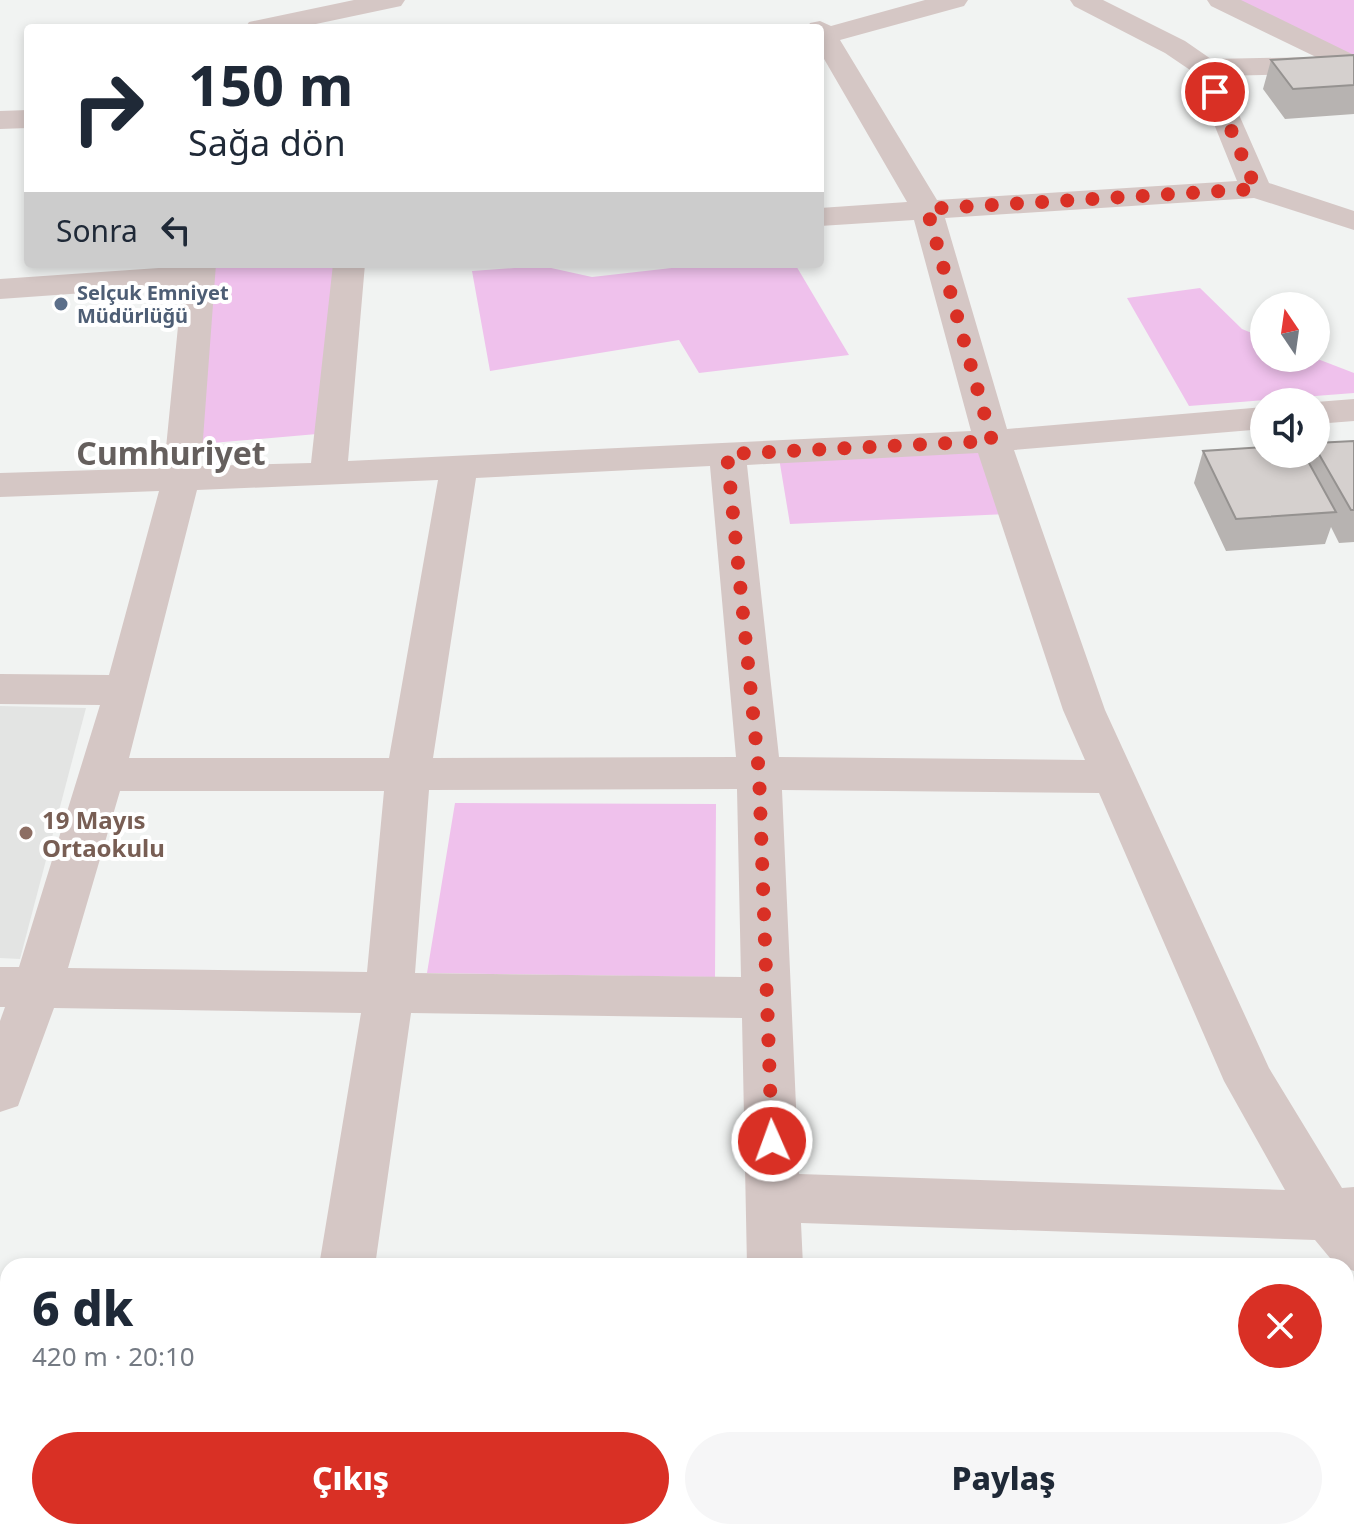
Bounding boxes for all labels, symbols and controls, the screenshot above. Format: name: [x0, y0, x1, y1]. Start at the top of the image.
text: 150 m: [188, 46, 353, 122]
icon: right: [56, 56, 160, 160]
pin: [1181, 58, 1249, 126]
icon: arrive: [1193, 70, 1237, 114]
text: Sağa dön: [188, 118, 346, 167]
icon: left: [154, 208, 198, 252]
text: Sonra: [56, 210, 138, 251]
place label: Selçuk Emniyet Müdürlüğü: [77, 279, 229, 329]
north arrow: [1250, 292, 1330, 372]
map controls: [1250, 292, 1330, 468]
marker: Selçuk Emniyet Müdürlüğü: [52, 295, 70, 313]
button: sound: [1250, 388, 1330, 468]
district label: Cumhuriyet: [76, 431, 266, 474]
place label: 19 Mayıs Ortaokulu: [42, 803, 165, 864]
marker: 19 Mayıs Ortaokulu: [17, 824, 35, 842]
position arrow: [730, 1099, 814, 1183]
text: 6 dk: [32, 1275, 133, 1340]
button: close: [1238, 1284, 1322, 1368]
text: 420 m · 20:10: [32, 1338, 195, 1374]
button: Çıkış: [32, 1432, 669, 1524]
button: Paylaş: [685, 1432, 1322, 1524]

